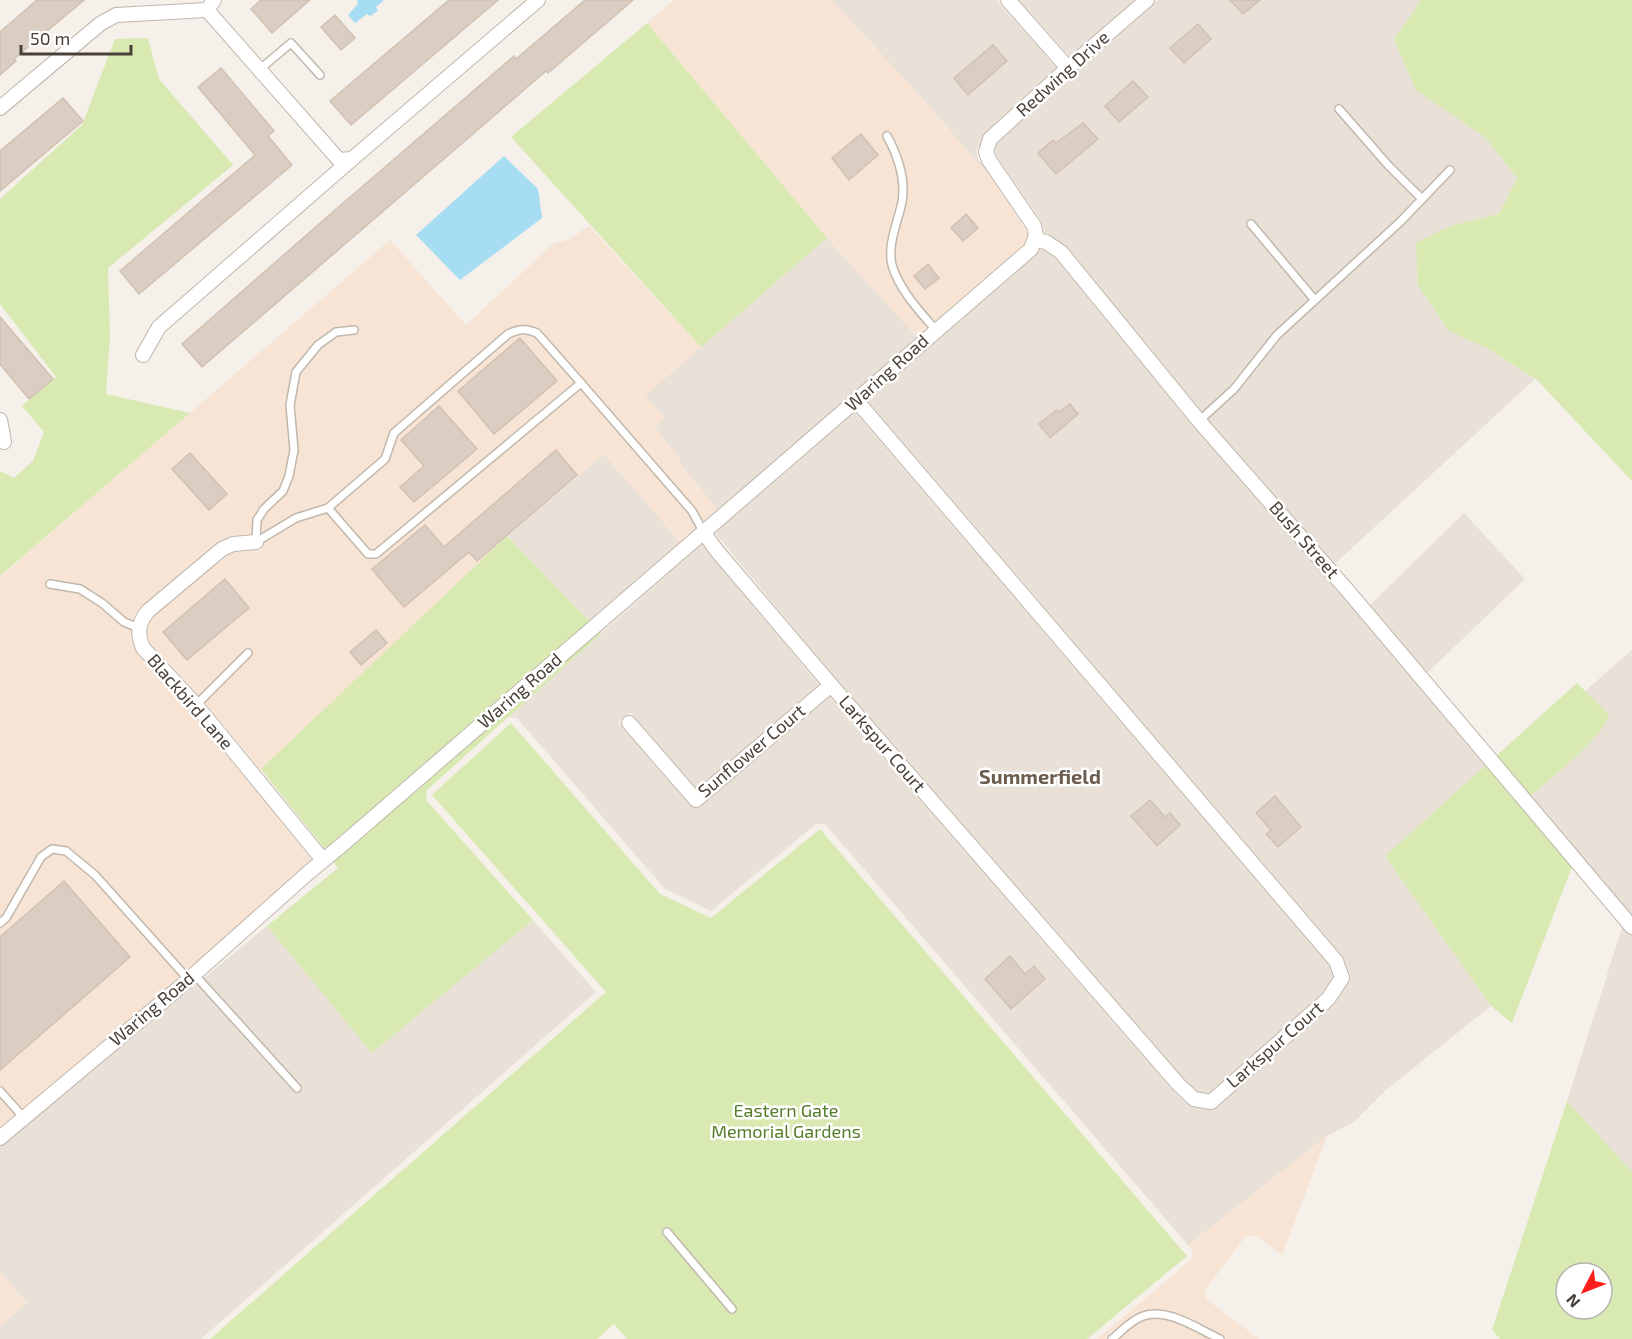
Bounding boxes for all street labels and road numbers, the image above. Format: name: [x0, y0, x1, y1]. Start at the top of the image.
street label: Redwing Drive: [1011, 26, 1113, 121]
street label: Waring Road: [840, 329, 932, 415]
street label: Bush Street: [1265, 496, 1344, 583]
street label: Waring Road: [473, 648, 566, 733]
street label: Blackbird Lane: [143, 649, 238, 754]
street label: Larkspur Court: [835, 690, 931, 796]
street label: Sunflower Court: [693, 699, 810, 801]
street label: Waring Road: [104, 966, 198, 1050]
street label: Larkspur Court: [1221, 996, 1327, 1092]

